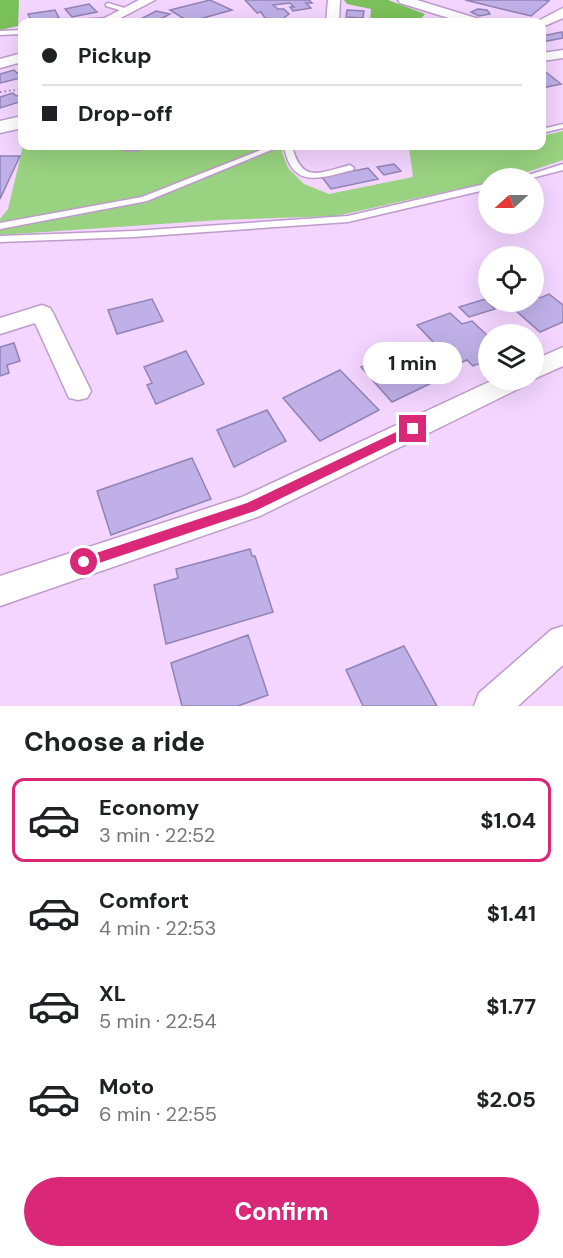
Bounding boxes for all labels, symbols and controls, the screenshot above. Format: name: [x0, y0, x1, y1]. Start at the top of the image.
text: Pickup: [78, 41, 152, 70]
text: Drop-off: [78, 99, 173, 128]
north arrow: [478, 168, 544, 234]
map controls: [478, 168, 544, 390]
button: locate: [478, 246, 544, 312]
button: layers: [478, 324, 544, 390]
callout: 1 min: [364, 342, 462, 384]
text: 1 min: [388, 350, 437, 376]
route end: [399, 415, 426, 442]
route start: [70, 548, 97, 575]
text: Choose a ride: [24, 724, 205, 759]
icon: car: [27, 793, 81, 847]
text: Economy: [99, 793, 199, 822]
text: $1.04: [480, 806, 536, 835]
text: 3 min · 22:52: [99, 822, 215, 848]
icon: car: [27, 886, 81, 940]
text: Comfort: [99, 886, 189, 915]
text: $1.41: [487, 899, 536, 928]
text: 4 min · 22:53: [99, 915, 216, 941]
icon: car: [27, 979, 81, 1033]
text: XL: [99, 979, 126, 1008]
text: $1.77: [486, 992, 536, 1021]
text: 5 min · 22:54: [99, 1008, 217, 1034]
icon: car: [27, 1072, 81, 1126]
text: Moto: [99, 1072, 154, 1101]
text: $2.05: [476, 1085, 536, 1114]
text: 6 min · 22:55: [99, 1101, 217, 1127]
button: Confirm: [24, 1177, 539, 1246]

